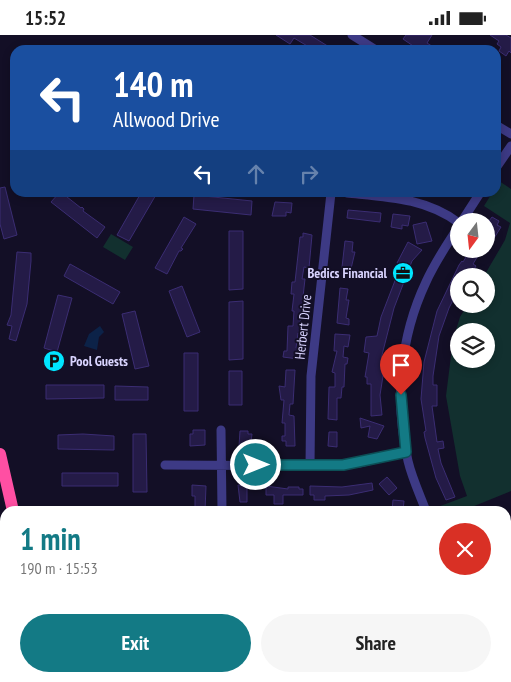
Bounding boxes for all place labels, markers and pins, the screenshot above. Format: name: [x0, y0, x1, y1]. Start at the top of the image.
office icon: Bedics Financial: [391, 261, 415, 285]
place label: Bedics Financial: [307, 264, 388, 282]
pin: [380, 344, 422, 395]
parking icon: Pool Guests: [42, 349, 66, 373]
place label: Pool Guests: [70, 352, 128, 370]

